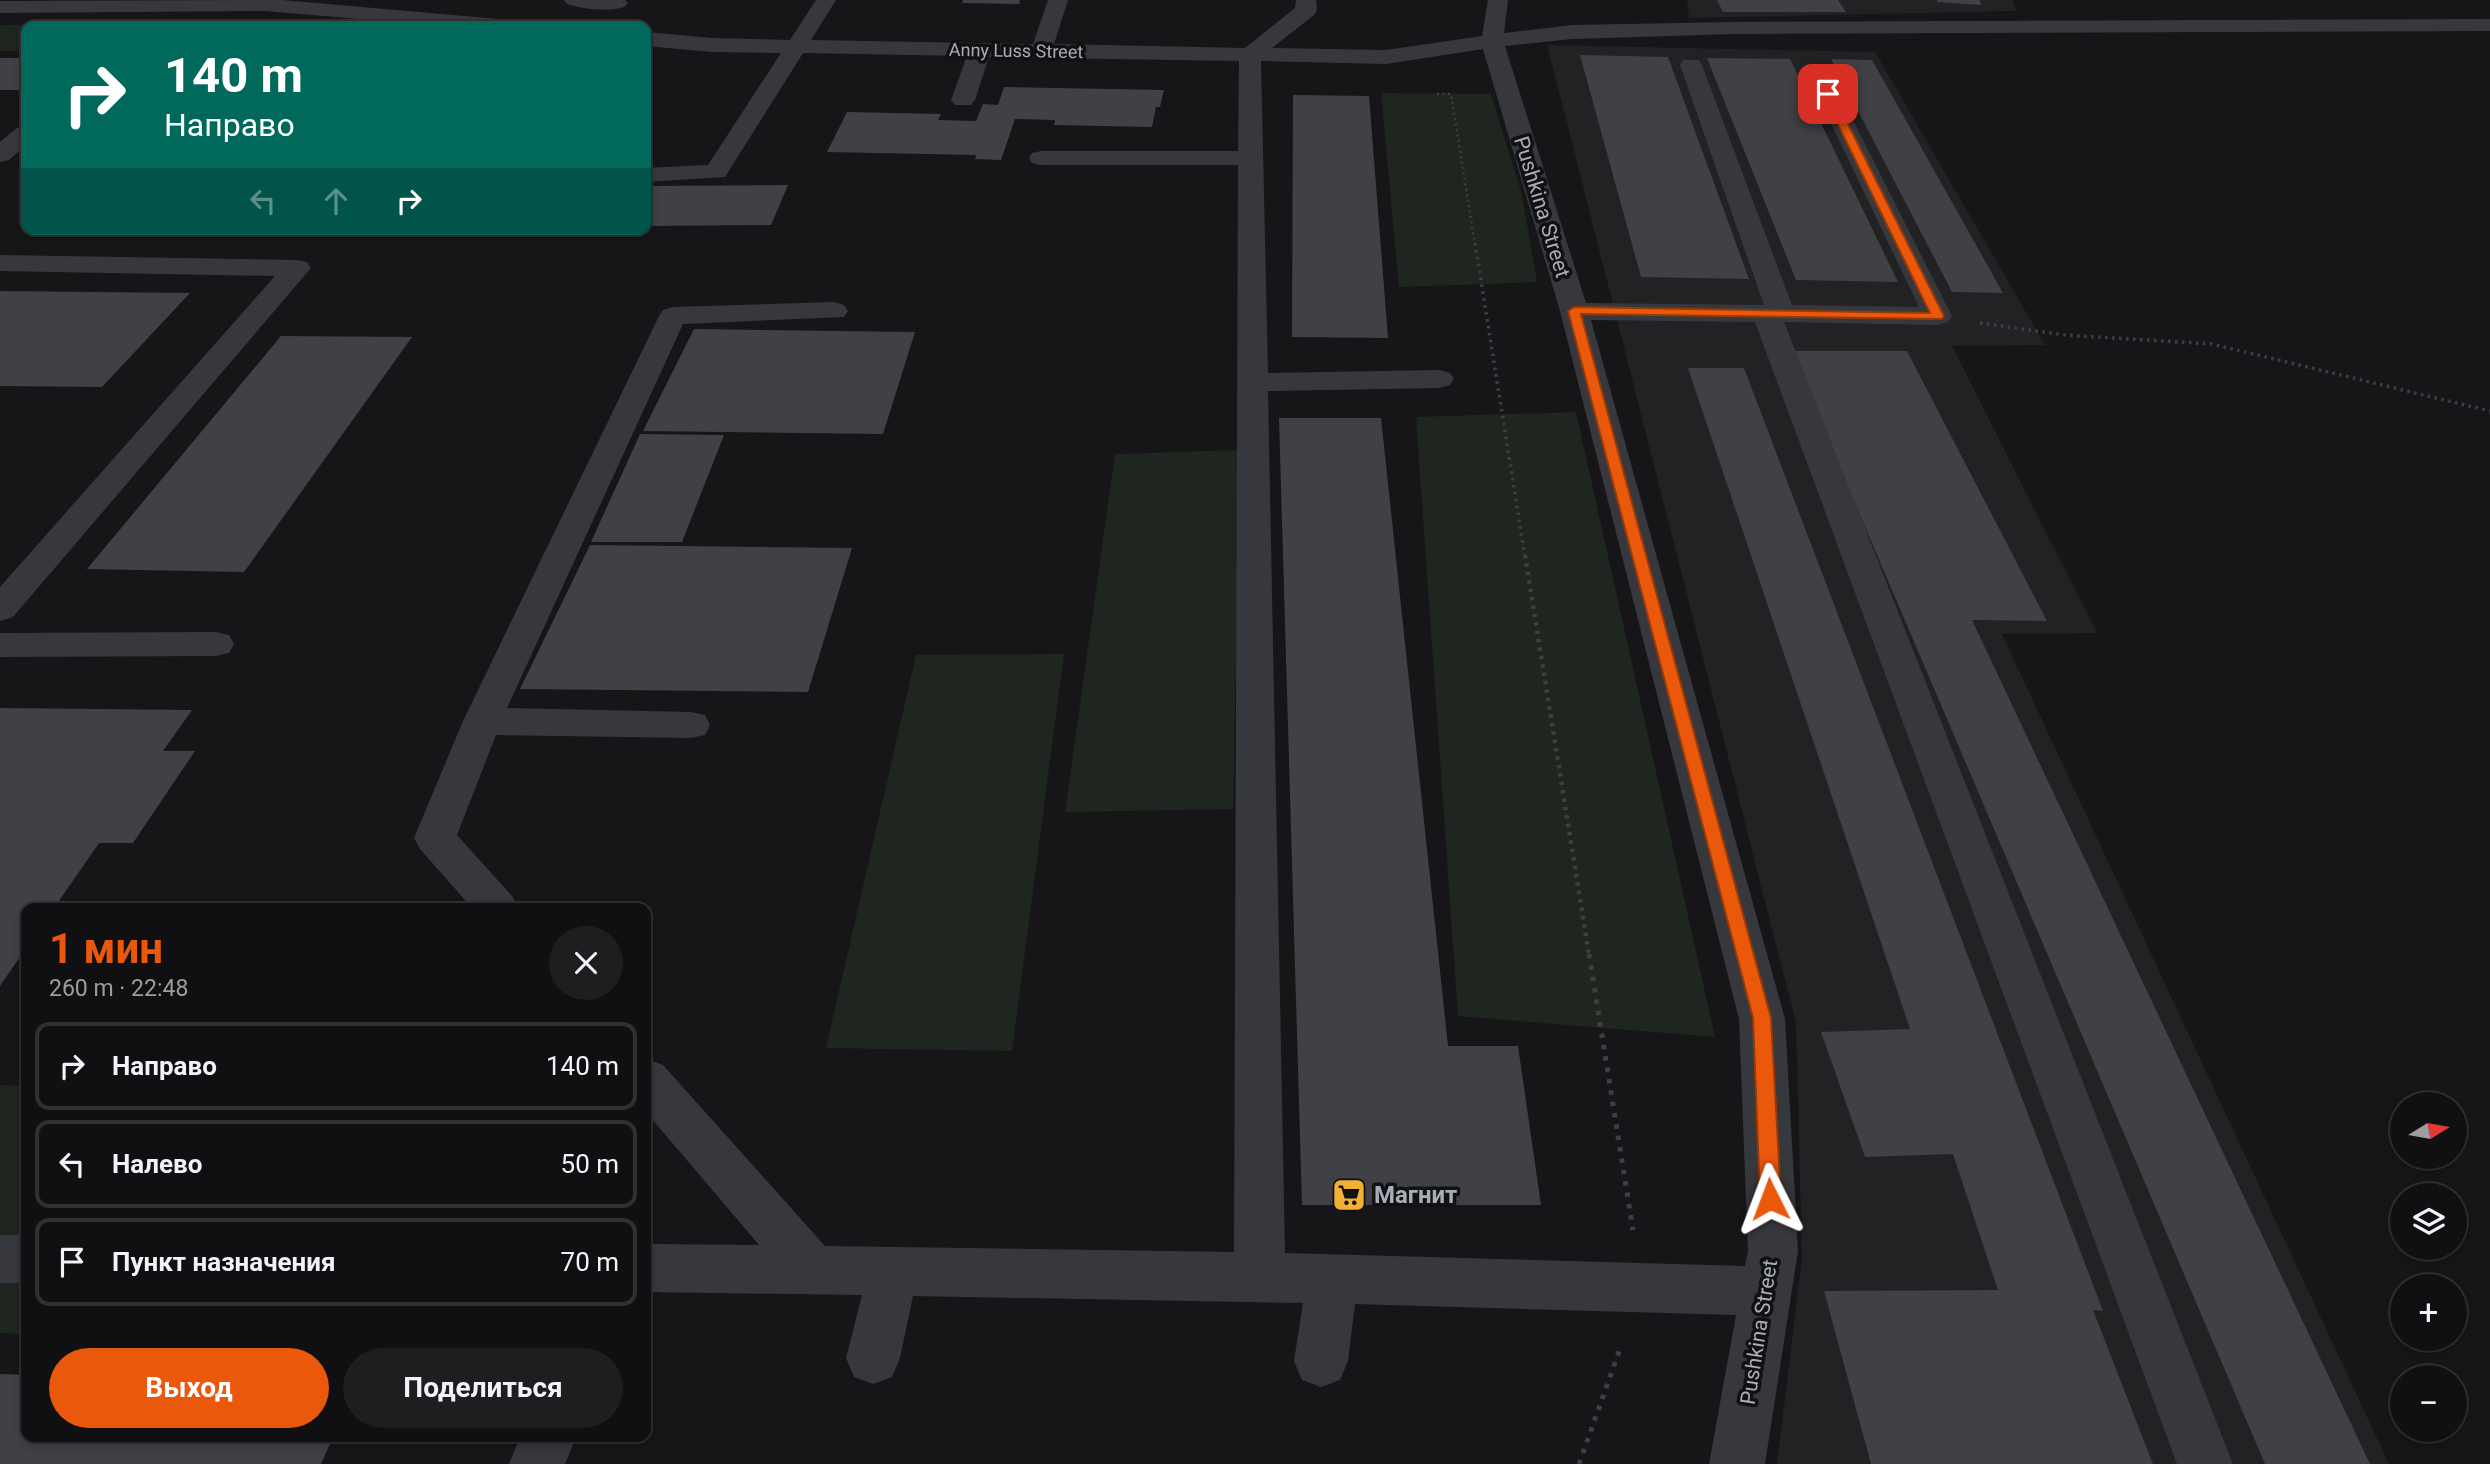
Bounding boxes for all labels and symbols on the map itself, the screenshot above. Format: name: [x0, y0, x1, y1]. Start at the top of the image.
street label: Anny Luss Street: [949, 39, 1083, 62]
pin: [1798, 64, 1858, 124]
street label: Pushkina Street: [1509, 133, 1575, 281]
north arrow: [2390, 1092, 2468, 1169]
position arrow: [1733, 1162, 1807, 1236]
supermarket icon: Магнит: [1330, 1176, 1368, 1214]
place label: Магнит: [1374, 1181, 1457, 1209]
street label: Pushkina Street: [1736, 1258, 1782, 1406]

